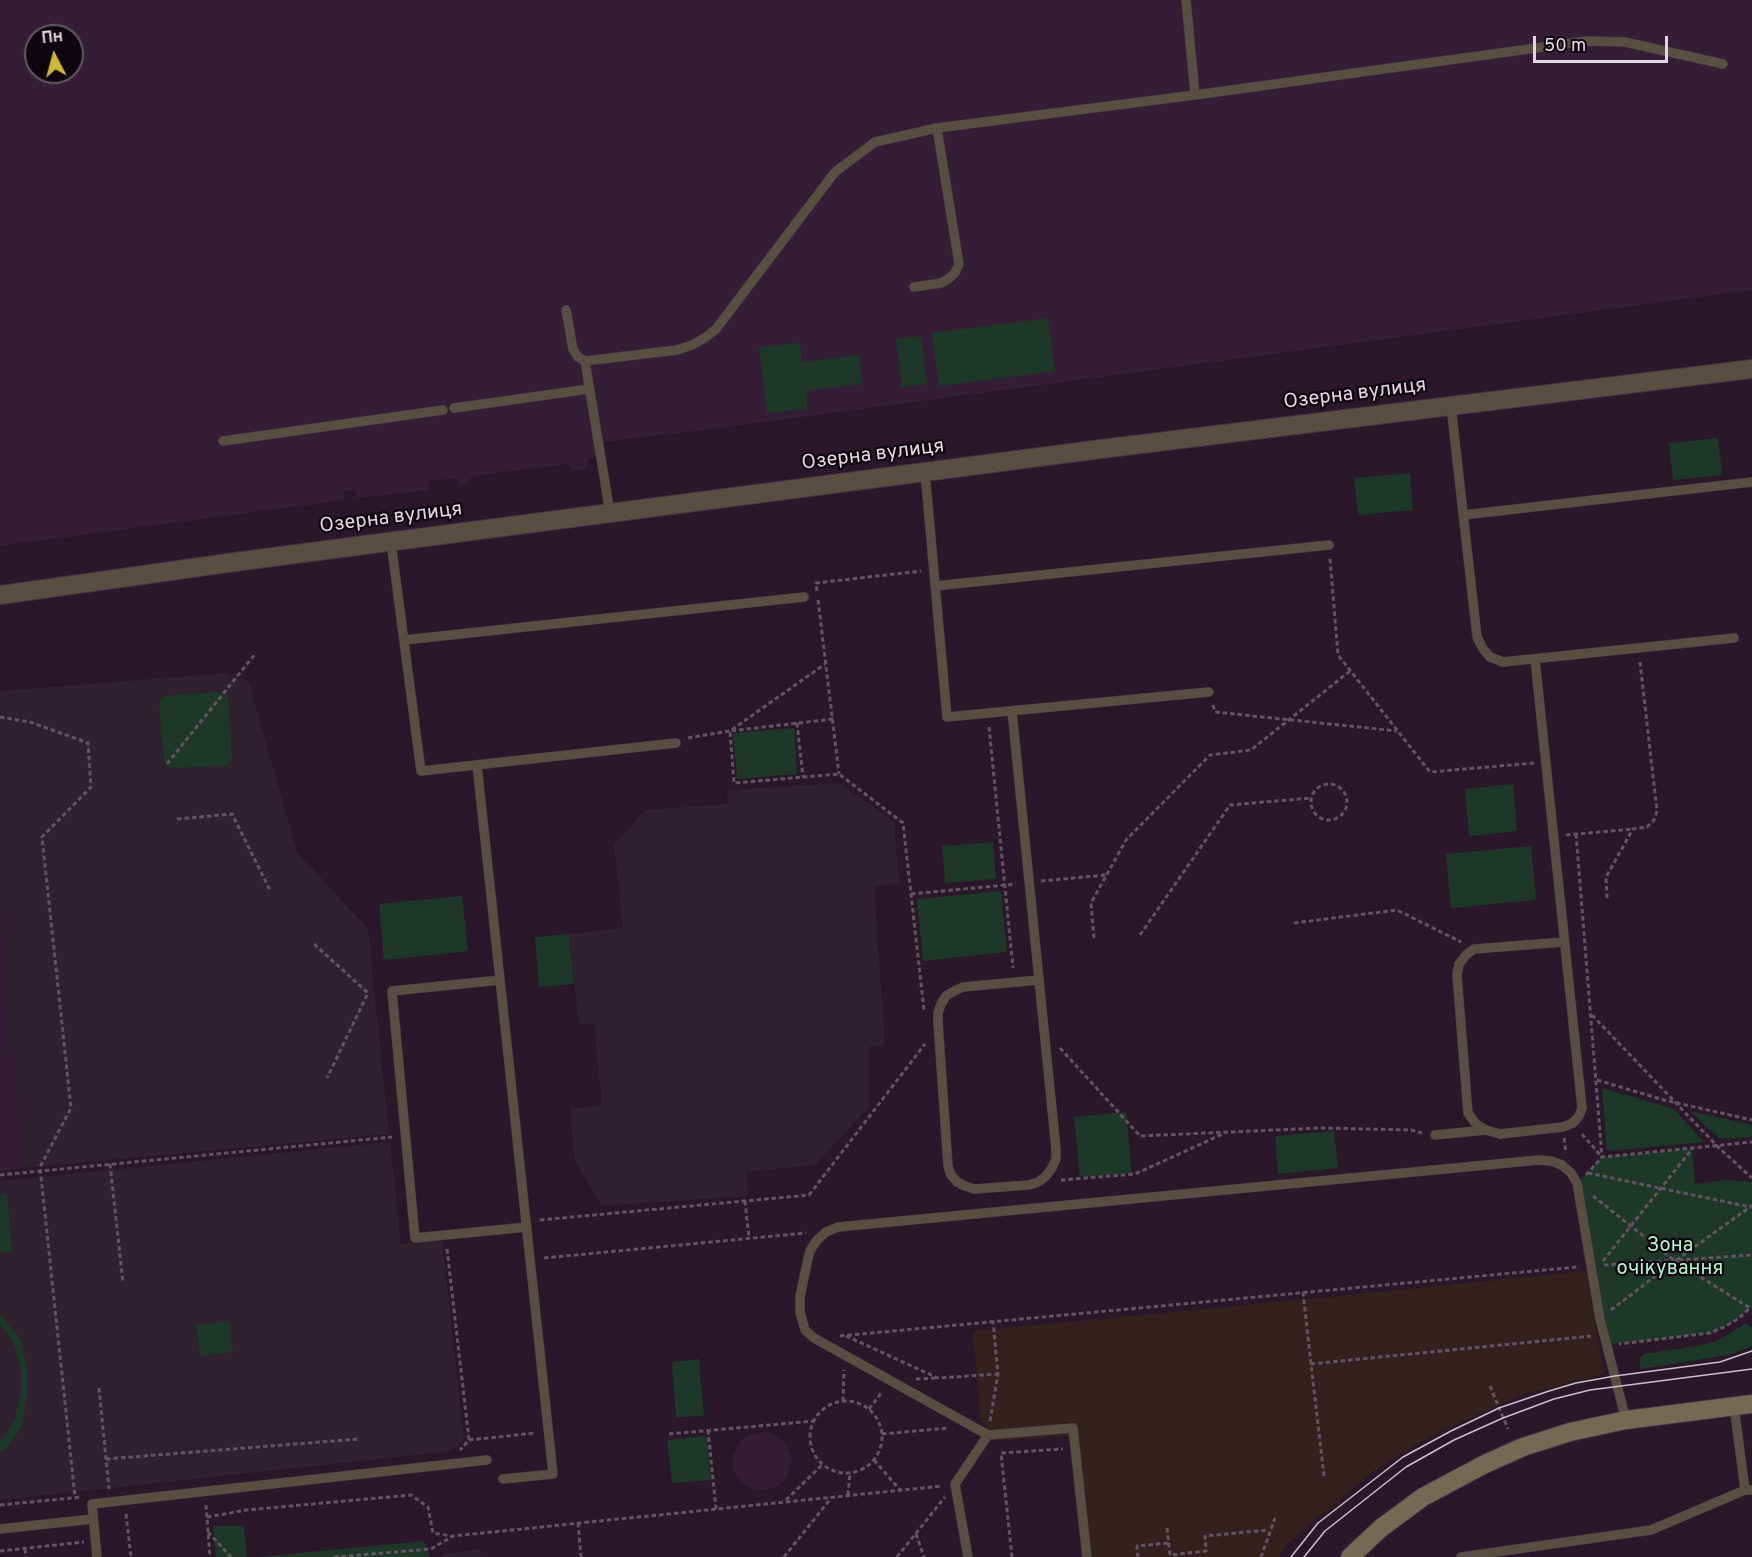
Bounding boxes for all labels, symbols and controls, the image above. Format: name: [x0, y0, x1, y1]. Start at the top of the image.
north arrow: [24, 24, 84, 84]
scale bar: [1536, 24, 1671, 62]
text: Пн: [41, 27, 64, 49]
text: 50 m: [1544, 35, 1586, 58]
street label: Озерна вулиця: [1282, 374, 1428, 416]
street label: Озерна вулиця: [800, 435, 946, 477]
street label: Озерна вулиця: [318, 498, 464, 540]
park label: Зона очікування: [1617, 1235, 1723, 1282]

